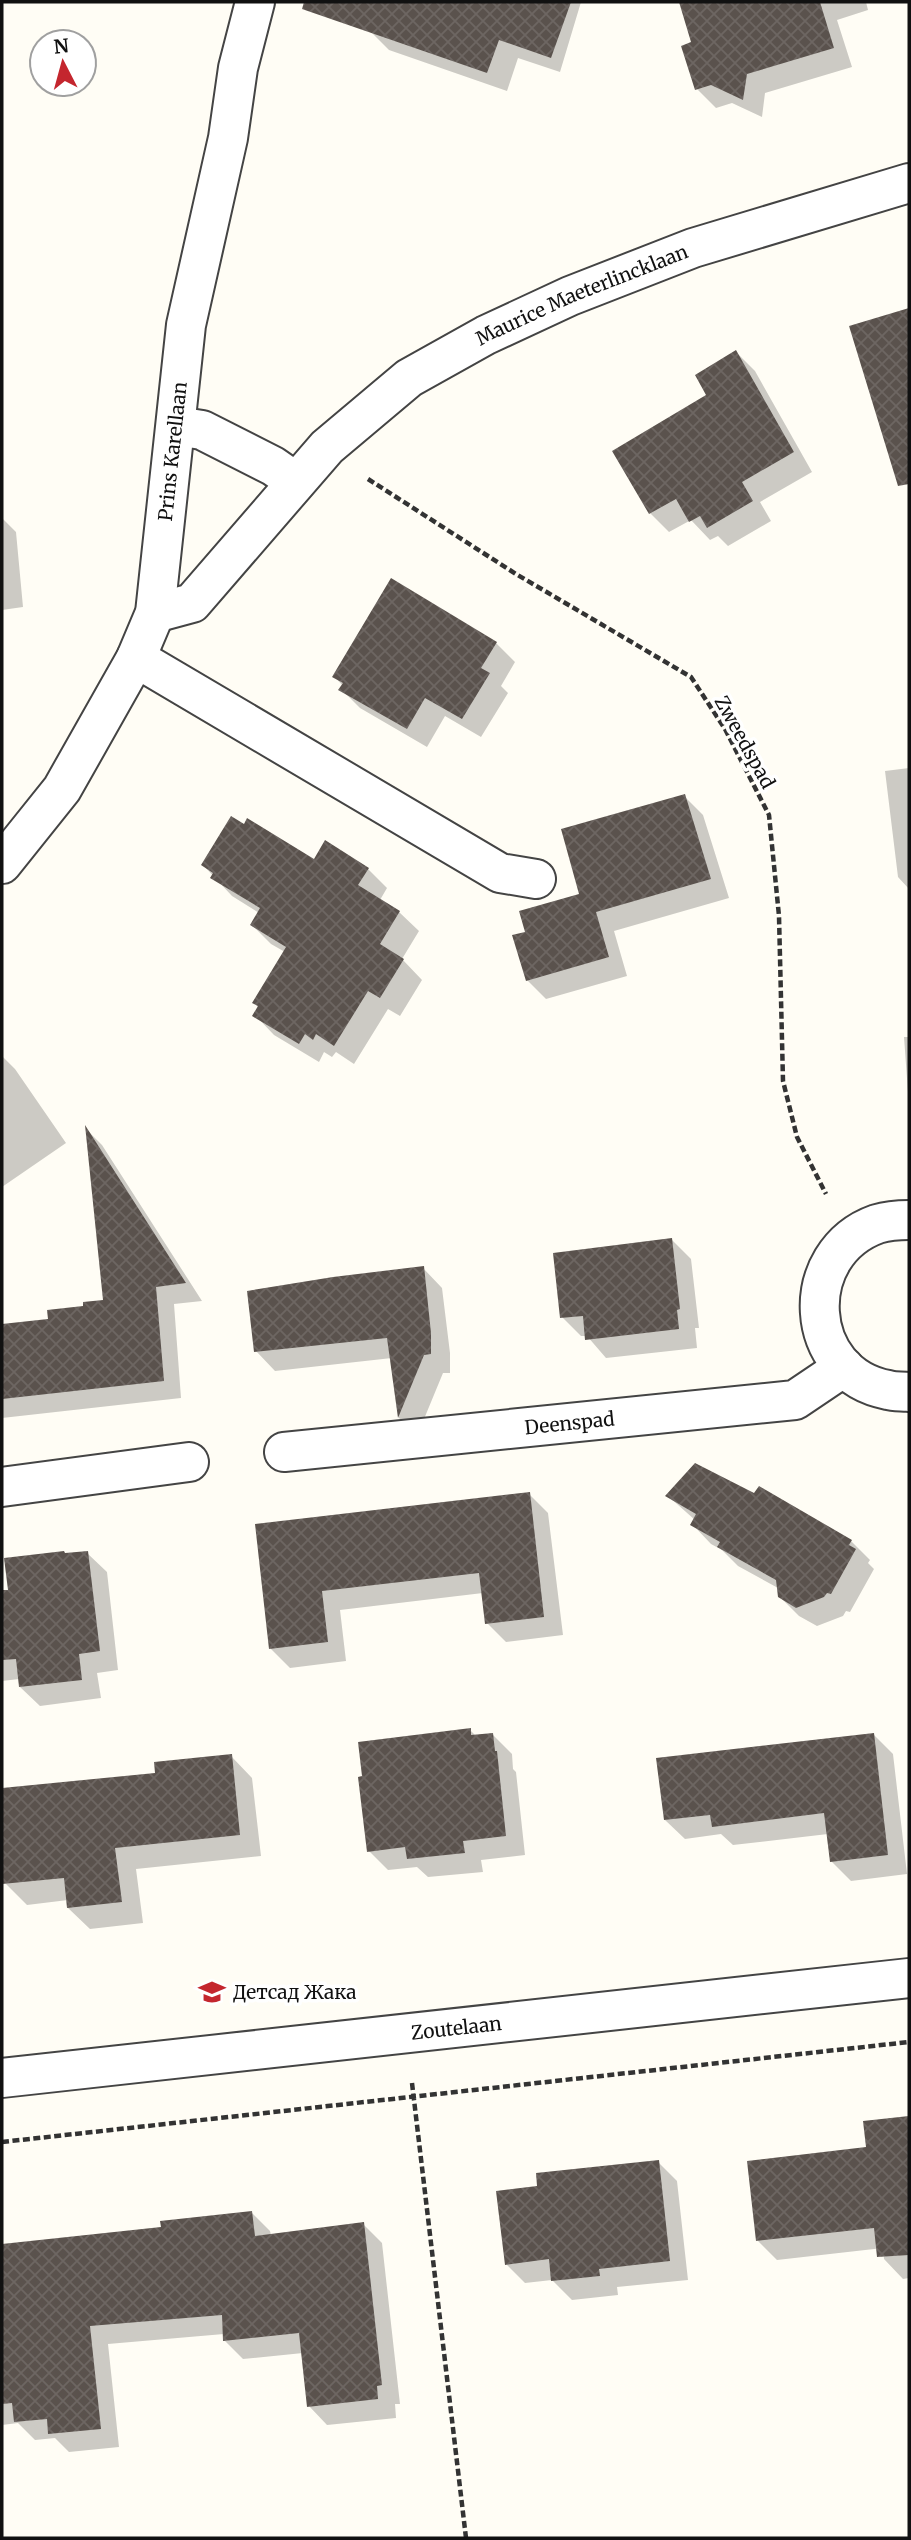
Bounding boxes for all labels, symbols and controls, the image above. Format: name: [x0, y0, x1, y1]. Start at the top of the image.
north arrow: [28, 28, 98, 98]
text: N: [53, 33, 70, 59]
street label: Maurice Maeterlincklaan: [471, 239, 692, 350]
street label: Prins Karellaan: [153, 380, 192, 522]
street label: Zweedspad: [710, 691, 780, 793]
street label: Deenspad: [523, 1406, 616, 1439]
school or university icon: Детсад Жака: [197, 1977, 227, 2007]
place label: Детсад Жака: [233, 1980, 356, 2004]
street label: Zoutelaan: [410, 2011, 503, 2045]

